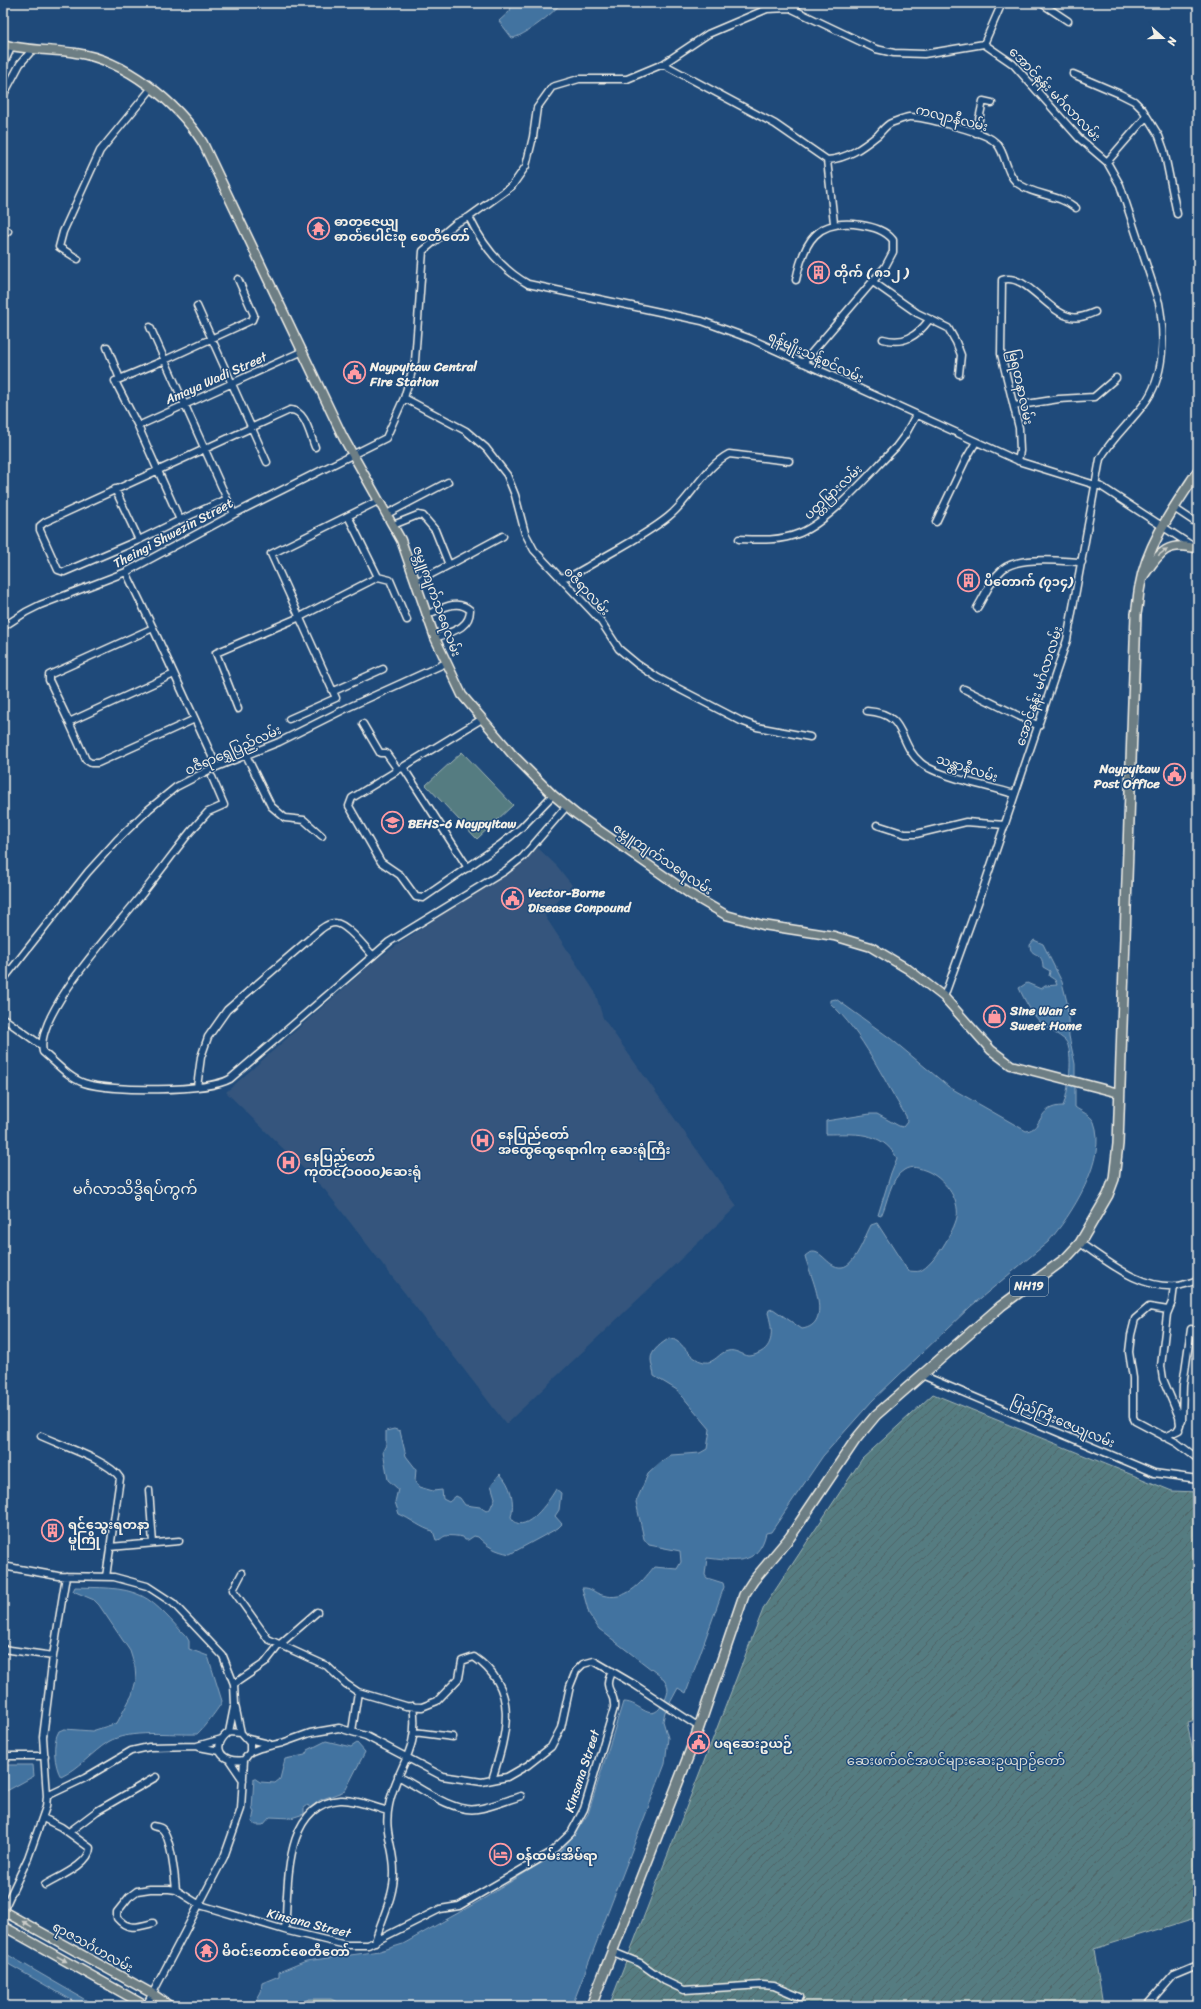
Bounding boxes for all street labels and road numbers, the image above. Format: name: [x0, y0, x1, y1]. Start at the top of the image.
street label: အောင်နန်း မင်္ဂလာလမ်း: [1003, 41, 1107, 147]
street label: ကလျာနီလမ်း: [913, 98, 991, 138]
street label: ရန်မျိုးသန့်စင်လမ်း: [764, 325, 868, 389]
street label: Amaya Wadi Street: [160, 345, 271, 411]
street label: မြရတနာလမ်း: [1002, 347, 1040, 427]
street label: ပတ္တမြားလမ်း: [798, 459, 868, 525]
street label: Theingi Shwezin Street: [109, 491, 238, 574]
street label: ဇမ္ဘူကျက်သရေလမ်း: [406, 542, 468, 660]
street label: ဝဇီရာလမ်း: [558, 561, 616, 621]
street label: အောင်နန်း မင်္ဂလာလမ်း: [1009, 623, 1069, 749]
street label: ဝဇီရာရွှေပြည်လမ်း: [181, 718, 285, 782]
street label: သန္တာနီလမ်း: [933, 747, 1001, 789]
street label: ဇမ္ဘူကျက်သရေလမ်း: [608, 817, 718, 901]
road number: NH19: [1010, 1276, 1048, 1296]
street label: ပြည်ကြီးဇေယျလမ်း: [1007, 1390, 1119, 1454]
street label: Kinsana Street: [558, 1726, 606, 1815]
street label: Kinsana Street: [265, 1901, 354, 1945]
street label: ရာဇသင်္ဂဟလမ်း: [48, 1915, 138, 1979]

